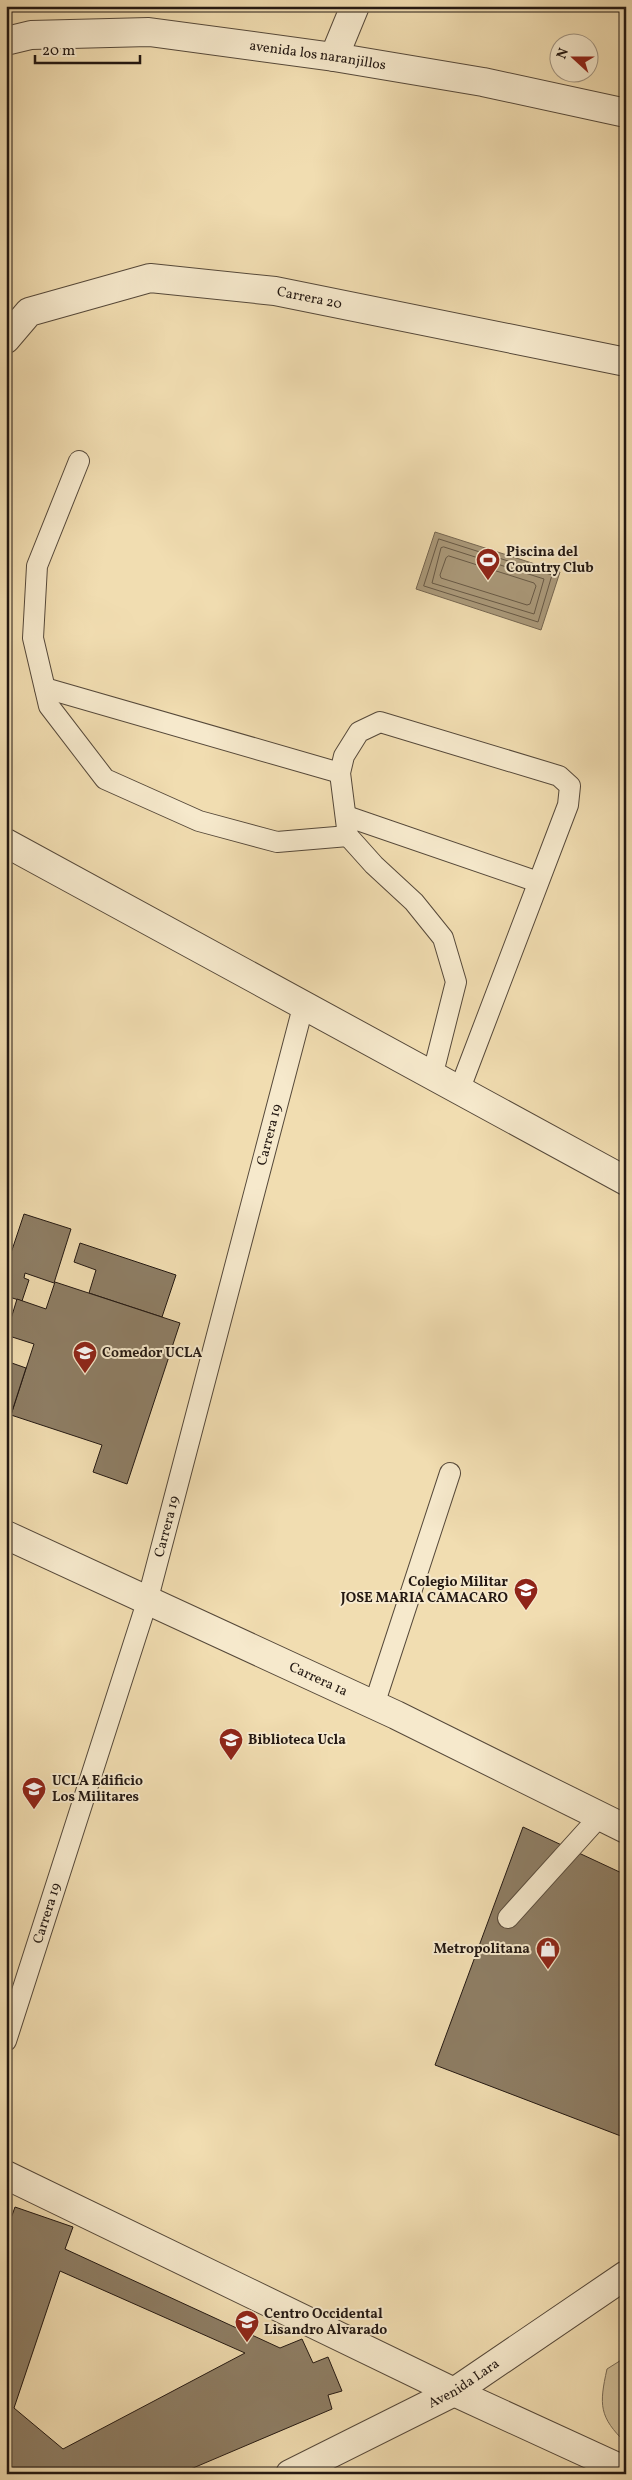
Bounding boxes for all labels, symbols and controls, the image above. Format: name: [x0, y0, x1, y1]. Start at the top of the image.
scale bar: [35, 32, 140, 64]
north arrow: [550, 32, 600, 82]
street label: avenida los naranjillos: [248, 36, 387, 75]
text: 20 m: [42, 41, 75, 62]
text: N: [553, 46, 574, 62]
street label: Carrera 20: [275, 282, 344, 314]
place label: Piscina del Country Club: [506, 543, 594, 578]
sports icon: Piscina del Country Club: [475, 547, 501, 581]
street label: Carrera 19: [252, 1102, 287, 1168]
school or university icon: Comedor UCLA: [72, 1340, 98, 1374]
place label: Comedor UCLA: [102, 1344, 202, 1363]
street label: Carrera 19: [150, 1494, 184, 1559]
place label: Colegio Militar JOSE MARIA CAMACARO: [340, 1573, 508, 1608]
school or university icon: Colegio Militar JOSE MARIA CAMACARO: [513, 1577, 539, 1611]
street label: Carrera 1a: [286, 1657, 351, 1701]
school or university icon: Biblioteca Ucla: [218, 1727, 244, 1761]
place label: Biblioteca Ucla: [248, 1731, 346, 1750]
place label: UCLA Edificio Los Militares: [52, 1772, 143, 1807]
school or university icon: UCLA Edificio Los Militares: [21, 1776, 47, 1810]
street label: Carrera 19: [28, 1881, 66, 1946]
shop icon: Metropolitana: [535, 1936, 561, 1970]
place label: Metropolitana: [434, 1940, 530, 1959]
place label: Centro Occidental Lisandro Alvarado: [264, 2305, 387, 2340]
school or university icon: Centro Occidental Lisandro Alvarado: [234, 2309, 260, 2343]
street label: Avenida Lara: [425, 2354, 503, 2413]

